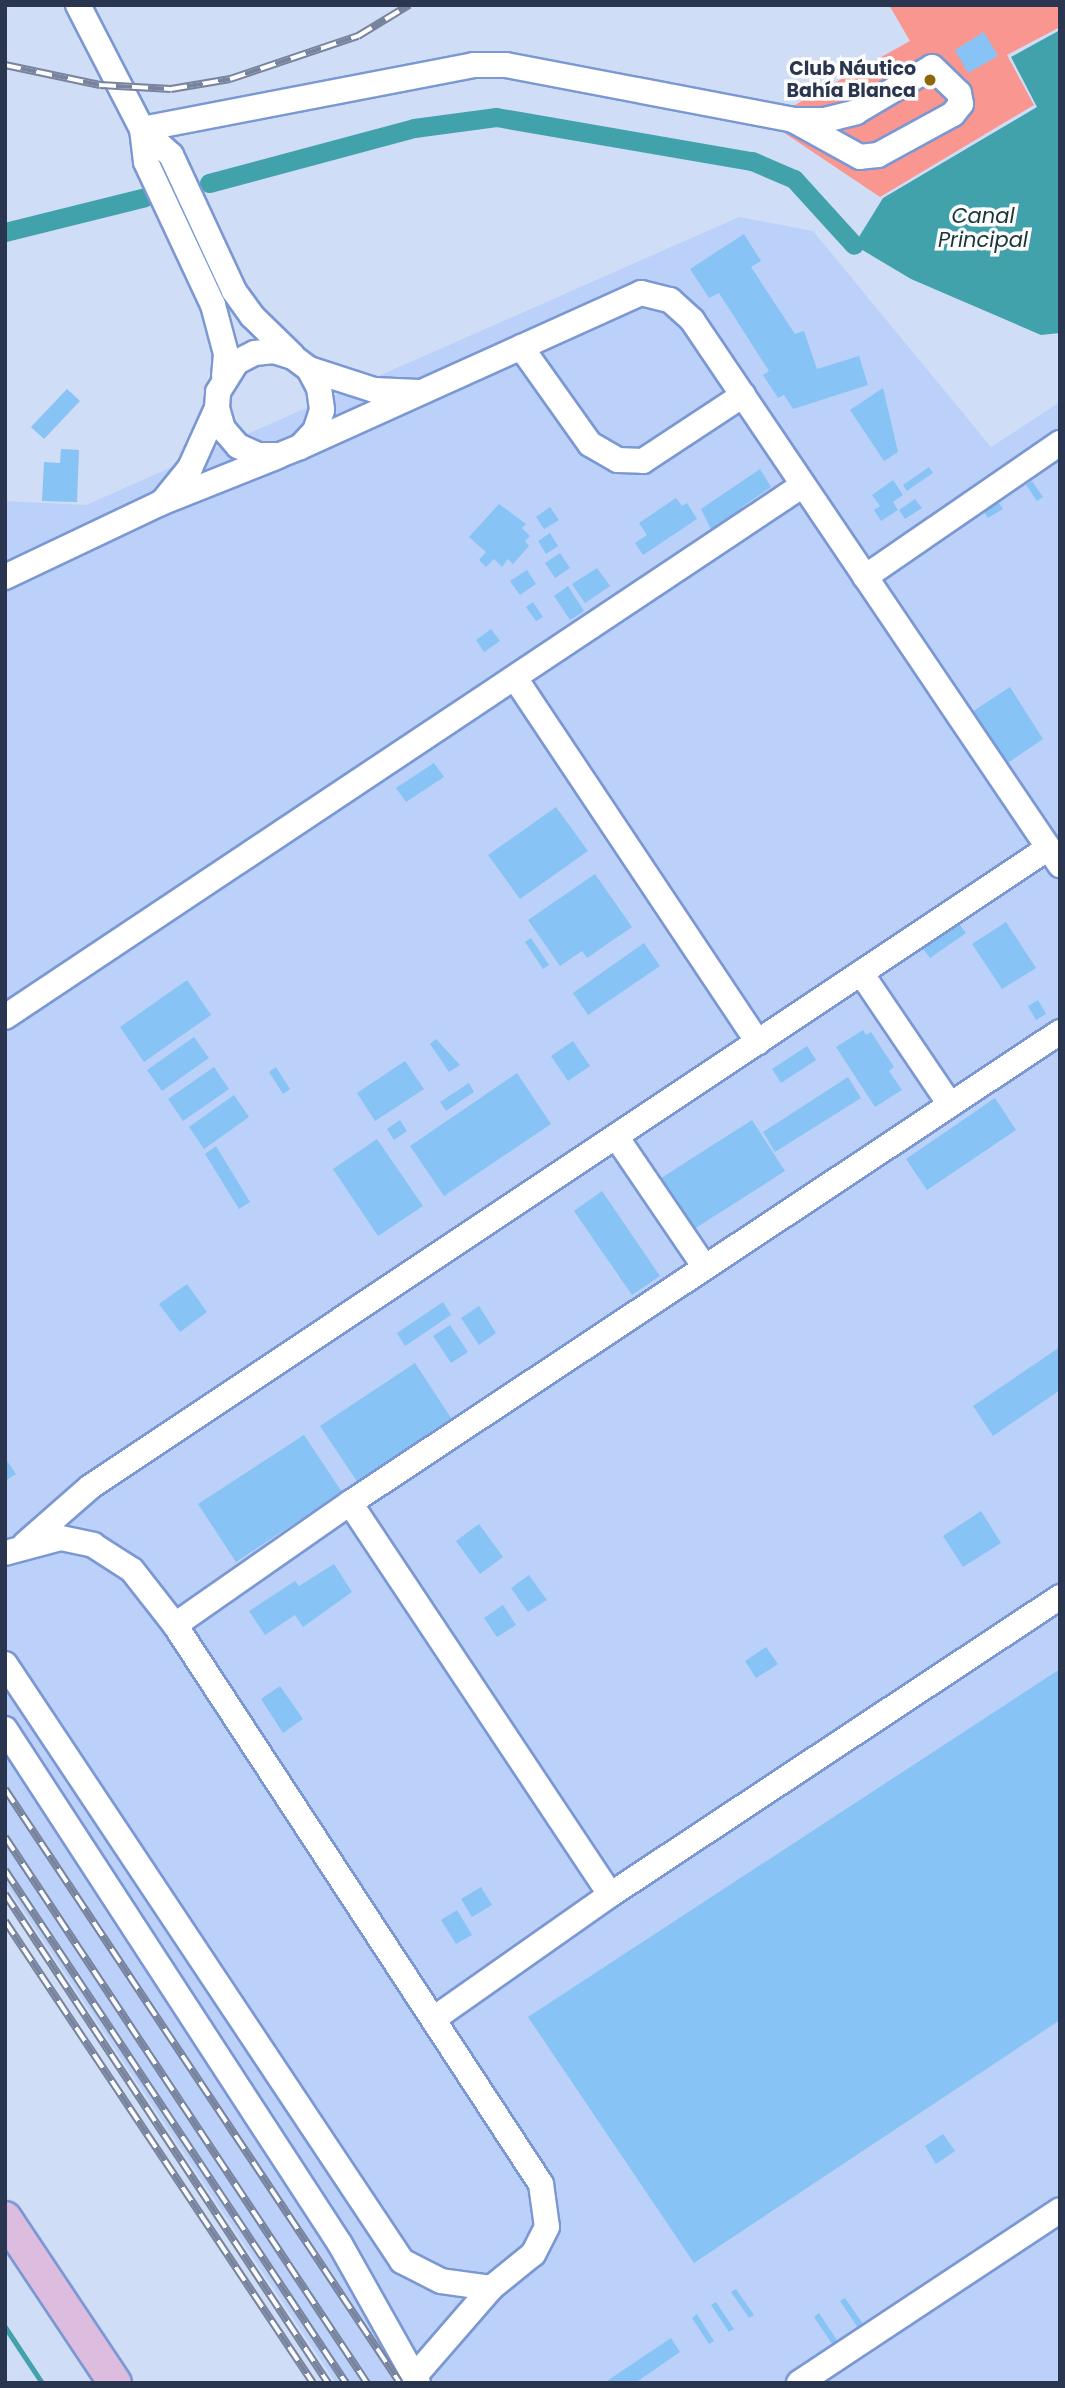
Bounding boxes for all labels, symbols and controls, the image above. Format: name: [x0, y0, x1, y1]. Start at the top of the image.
place label: Club Náutico Bahía Blanca: [787, 58, 916, 102]
marker: Club Náutico Bahía Blanca: [922, 72, 938, 88]
water label: Canal Principal: [938, 203, 1028, 253]

